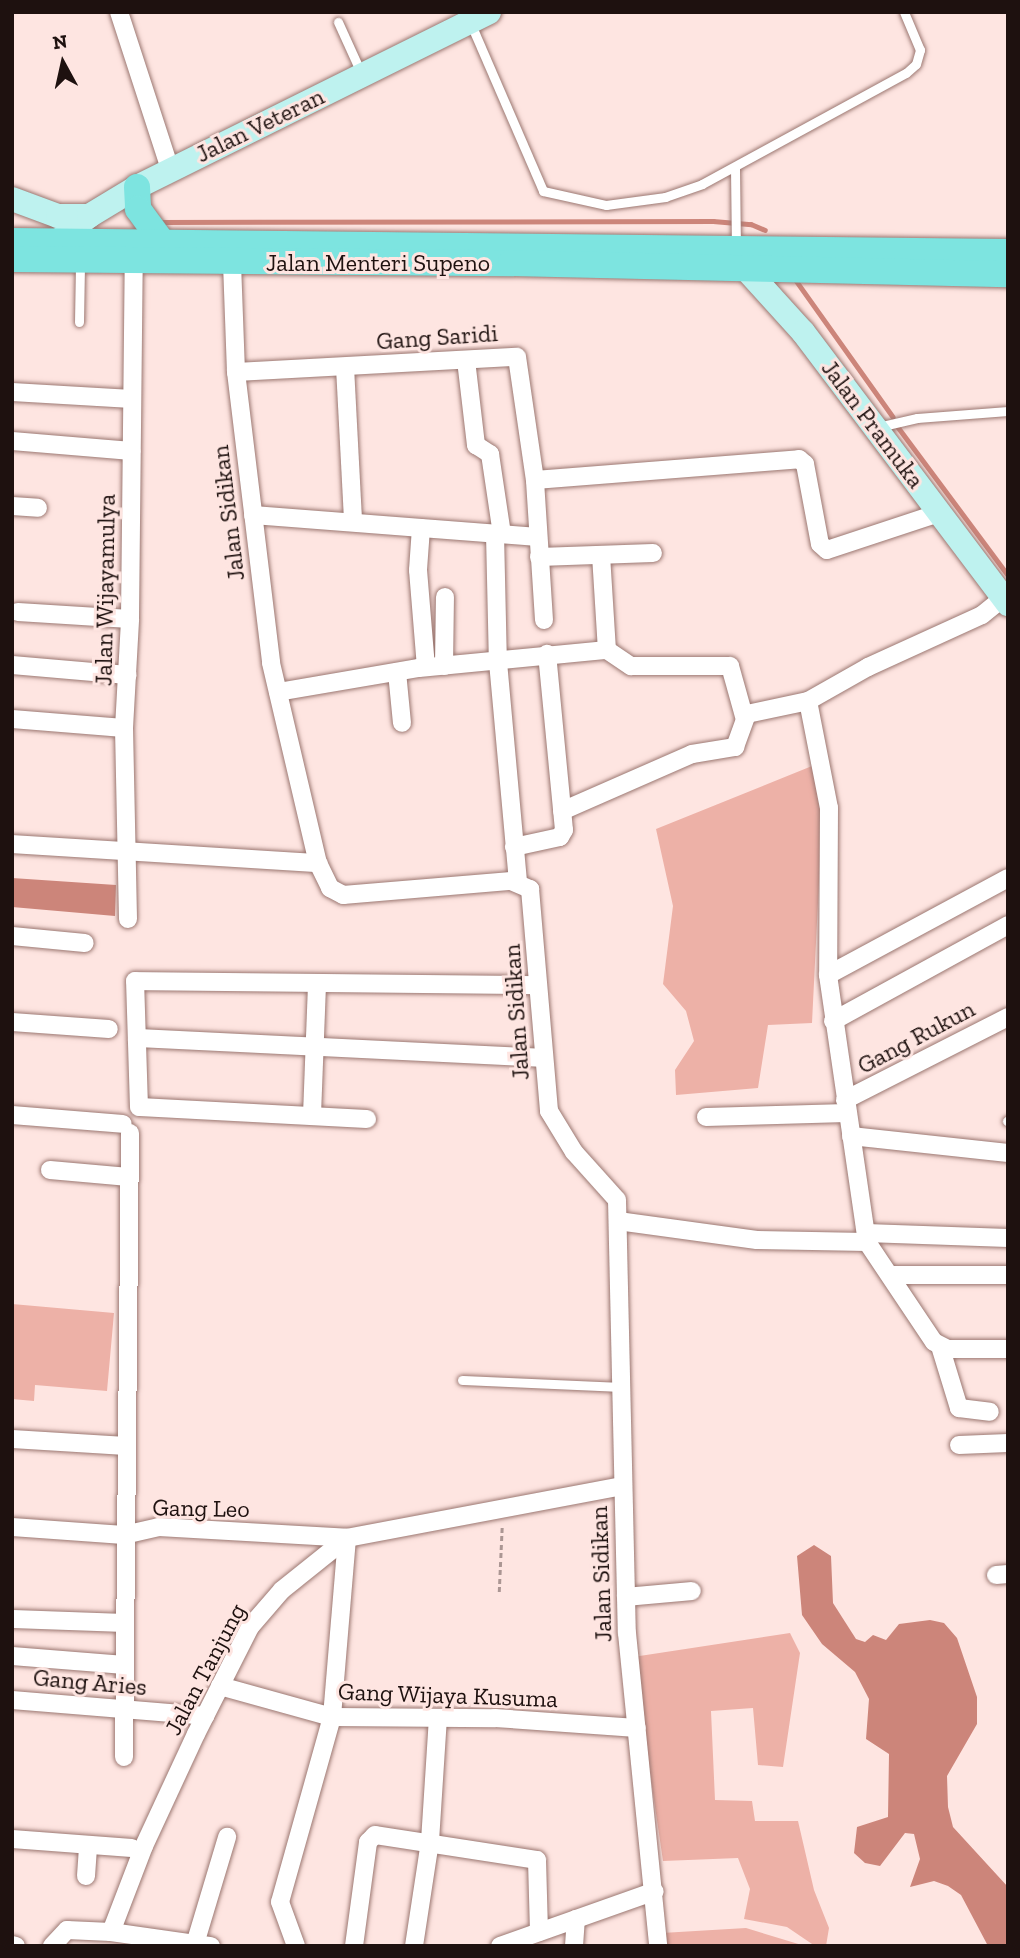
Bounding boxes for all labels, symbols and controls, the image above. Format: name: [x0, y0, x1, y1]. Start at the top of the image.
north arrow: [28, 28, 98, 98]
text: N: [51, 29, 69, 54]
street label: Jalan Veteran: [191, 81, 329, 169]
street label: Jalan Menteri Supeno: [266, 249, 490, 277]
street label: Gang Saridi: [375, 318, 499, 356]
street label: Jalan Pramuka: [816, 354, 930, 494]
street label: Jalan Sidikan: [205, 444, 251, 582]
street label: Jalan Wijayamulya: [89, 493, 121, 687]
street label: Jalan Sidikan: [497, 943, 535, 1081]
street label: Gang Rukun: [853, 994, 979, 1080]
street label: Gang Leo: [152, 1493, 250, 1523]
street label: Jalan Sidikan: [584, 1505, 618, 1643]
street label: Jalan Tanjung: [158, 1598, 252, 1740]
street label: Gang Aries: [32, 1663, 148, 1701]
street label: Gang Wijaya Kusuma: [337, 1677, 559, 1713]

